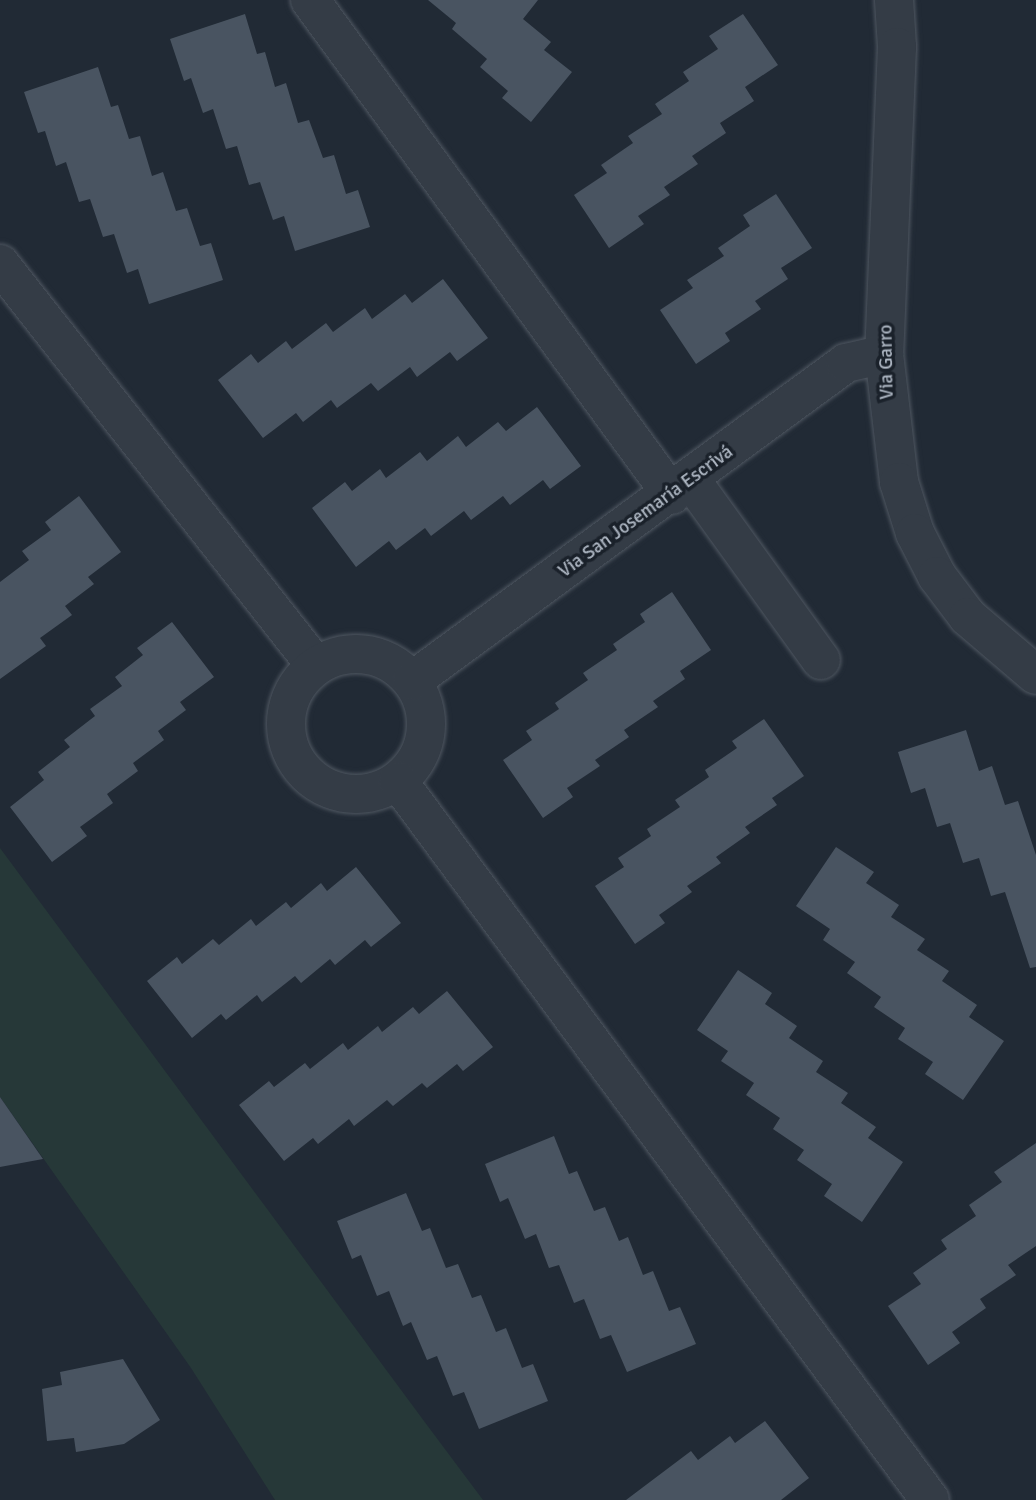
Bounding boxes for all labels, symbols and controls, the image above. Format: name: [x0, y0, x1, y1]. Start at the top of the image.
street label: Via Garro: [875, 324, 899, 400]
street label: Via San Josemaría Escrivá: [554, 441, 738, 583]

